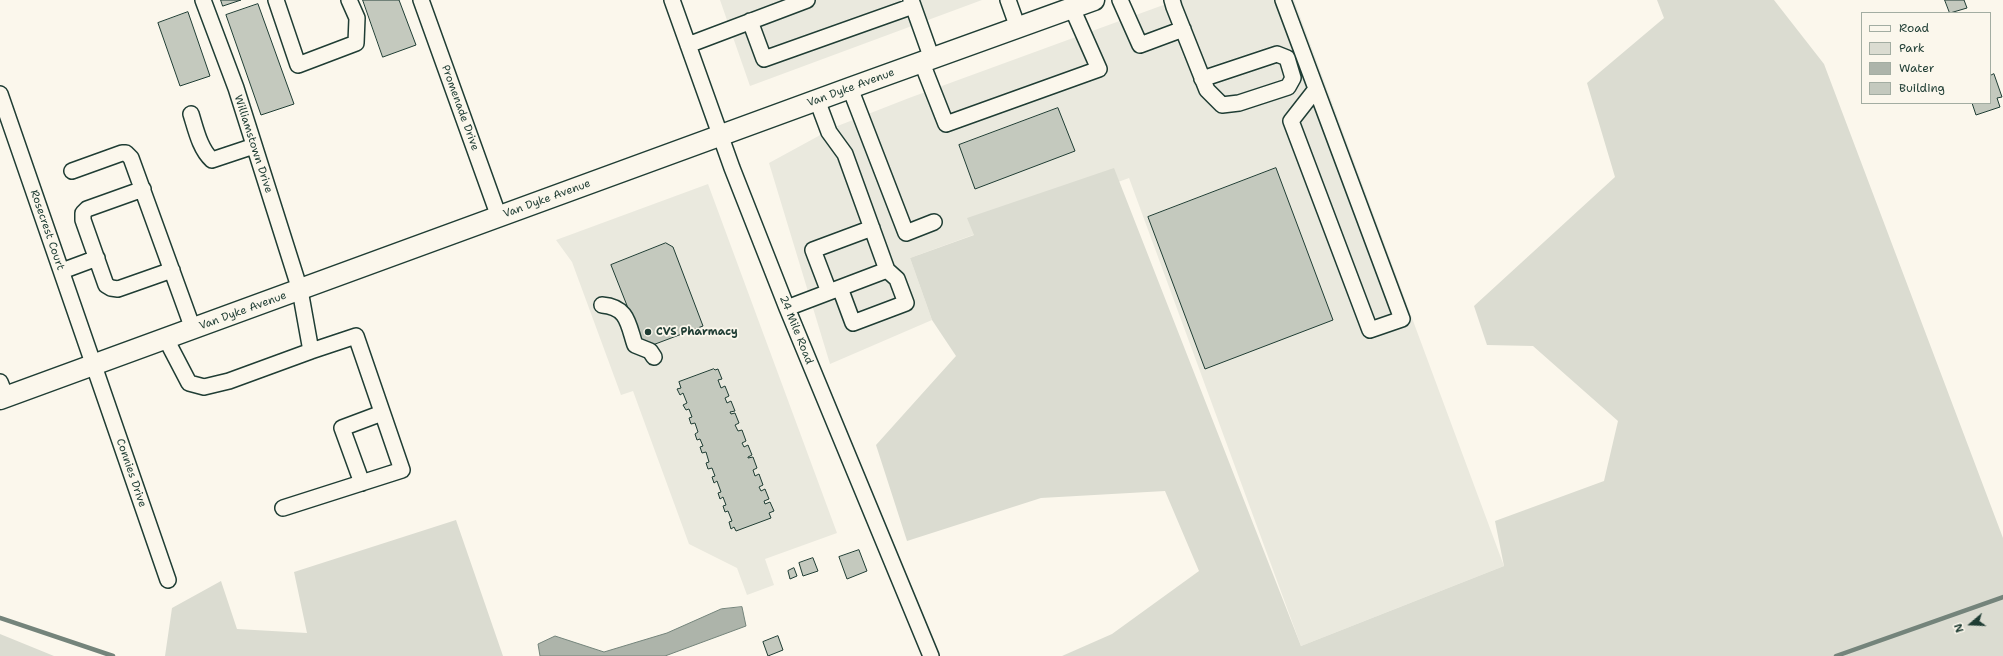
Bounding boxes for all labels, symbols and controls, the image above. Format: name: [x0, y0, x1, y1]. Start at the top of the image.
legend: [1861, 12, 1991, 104]
text: Road: [1899, 20, 1929, 36]
text: Park: [1899, 40, 1925, 56]
text: Water: [1899, 60, 1934, 76]
street label: Promenade Drive: [438, 63, 482, 153]
street label: Van Dyke Avenue: [806, 66, 896, 110]
text: Building: [1899, 80, 1945, 96]
street label: Williamstown Drive: [231, 93, 275, 195]
street label: Van Dyke Avenue: [502, 177, 592, 221]
street label: Rosecrest Court: [27, 188, 67, 272]
street label: Van Dyke Avenue: [198, 289, 288, 333]
street label: 24 Mile Road: [776, 294, 816, 366]
place label: CVS Pharmacy: [656, 325, 738, 339]
marker: CVS Pharmacy: [643, 327, 653, 337]
street label: Connies Drive: [113, 437, 149, 509]
north arrow: [1951, 604, 1991, 644]
text: N: [1951, 622, 1968, 635]

